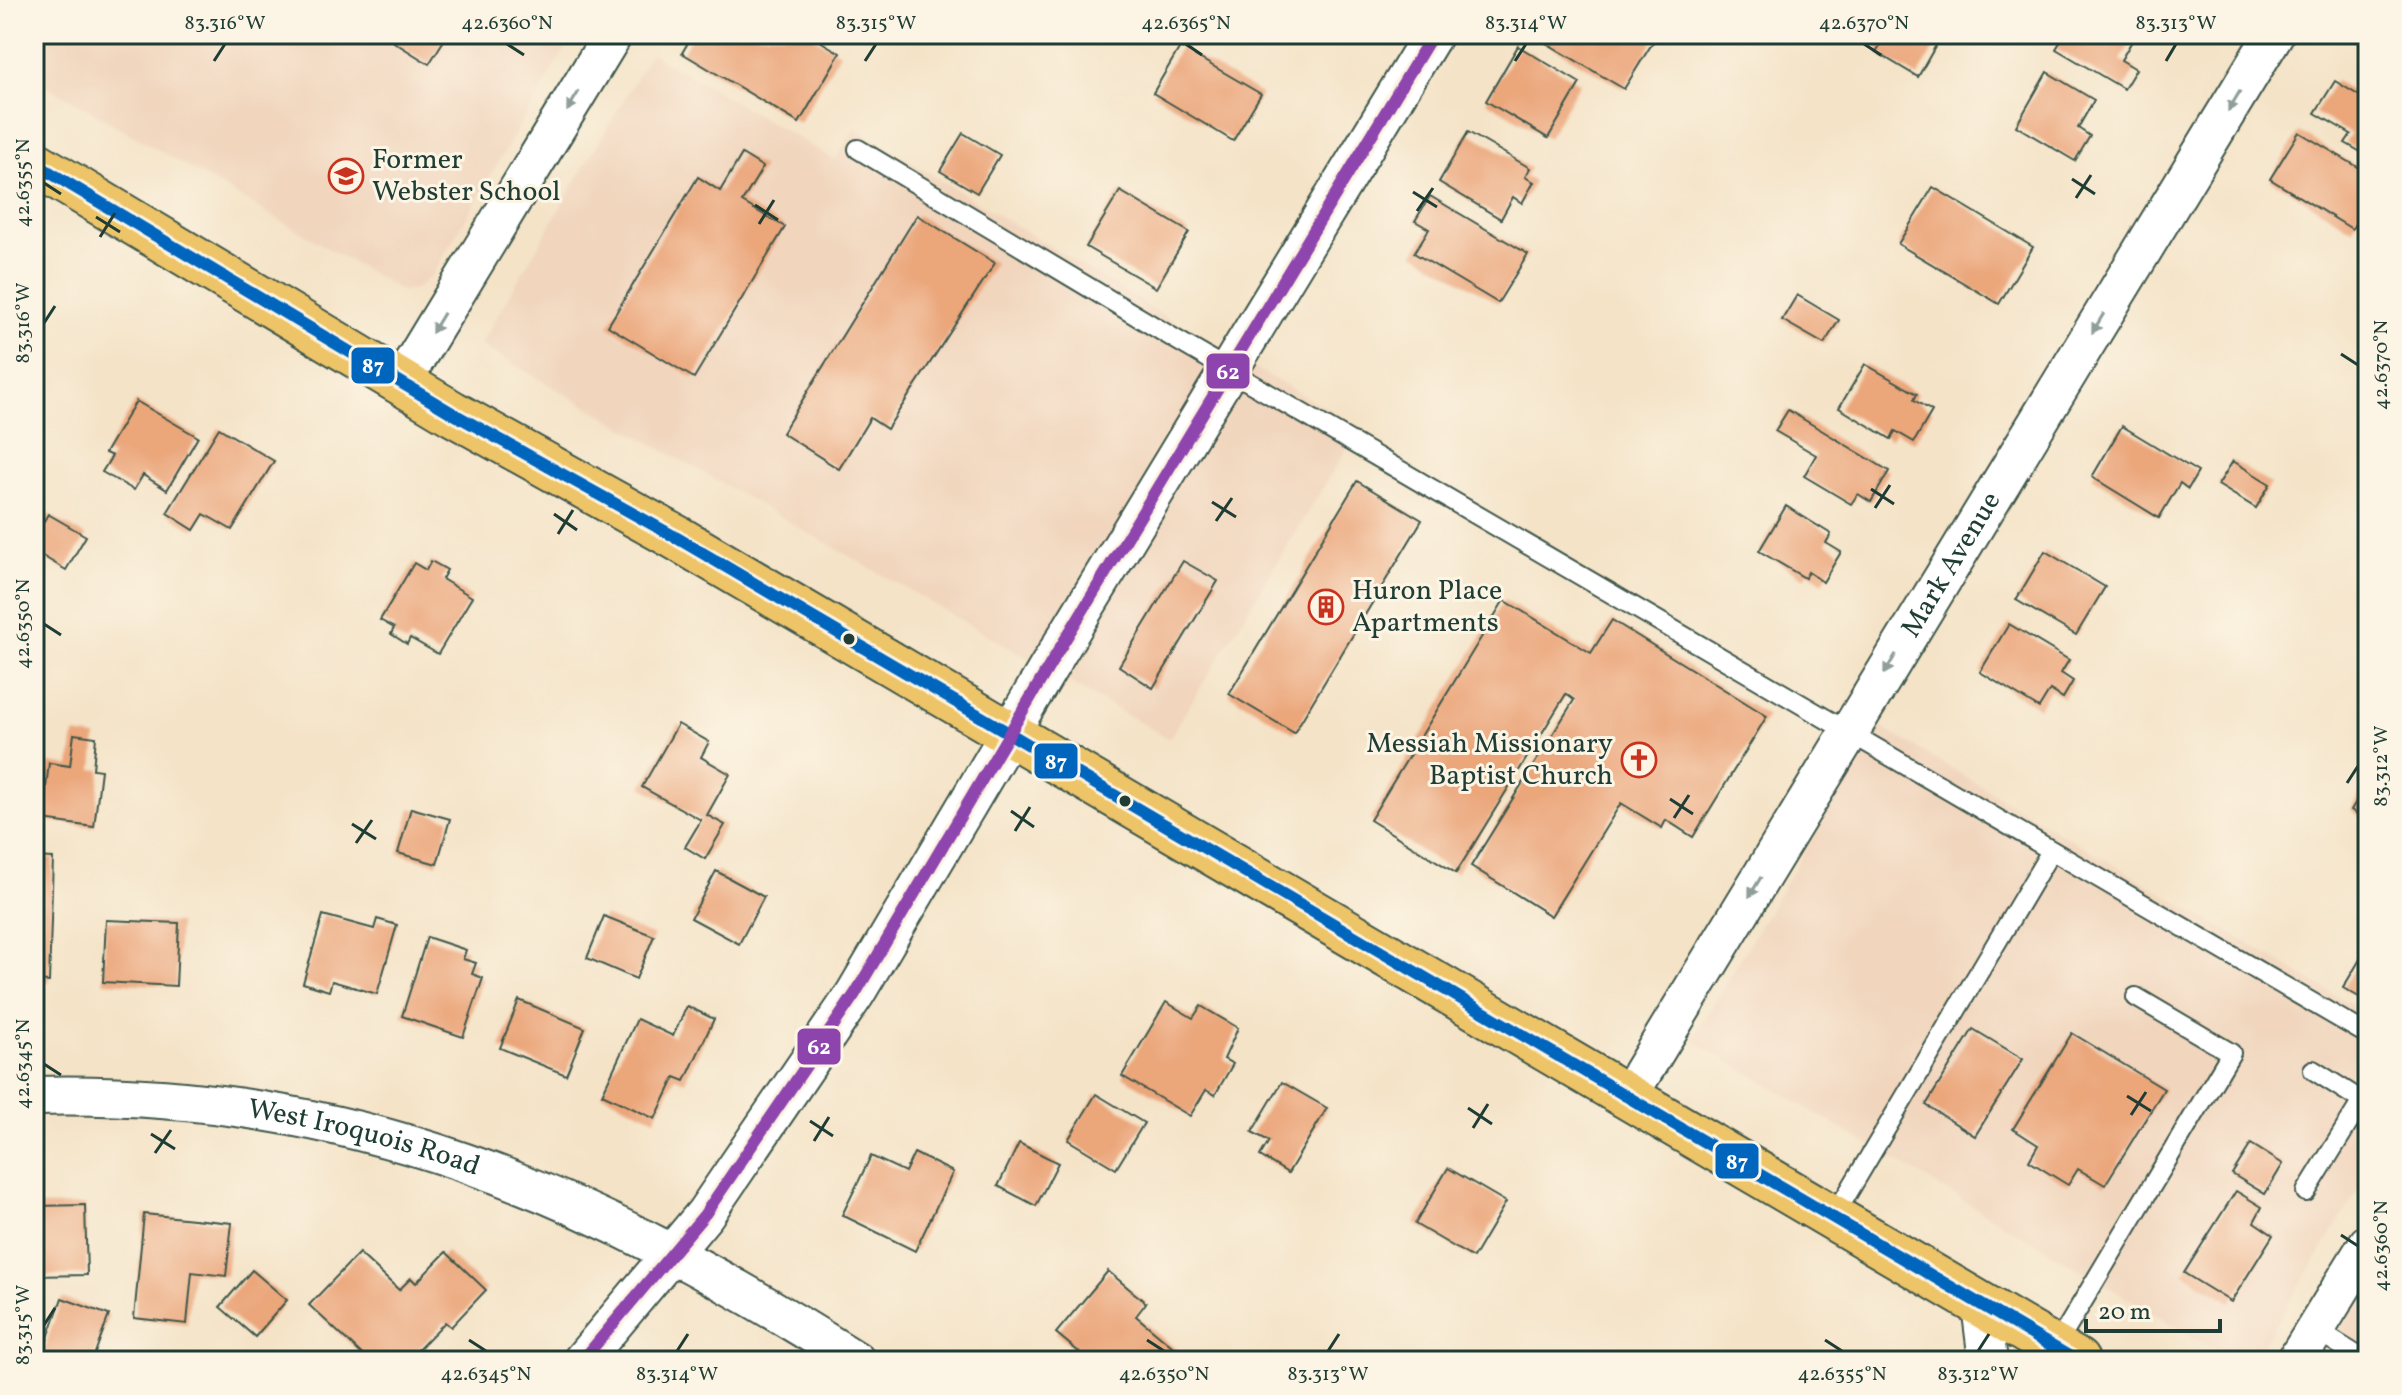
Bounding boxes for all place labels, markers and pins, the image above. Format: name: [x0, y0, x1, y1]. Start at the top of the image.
place label: Former Webster School: [372, 141, 560, 212]
school or university icon: Former Webster School: [327, 157, 365, 195]
place label: Huron Place Apartments: [1352, 572, 1502, 643]
building icon: Huron Place Apartments: [1307, 588, 1345, 626]
unlabelled marker: [841, 631, 857, 647]
place label: Messiah Missionary Baptist Church: [1366, 725, 1613, 796]
church icon: Messiah Missionary Baptist Church: [1620, 741, 1658, 779]
unlabelled marker: [1117, 793, 1133, 809]

